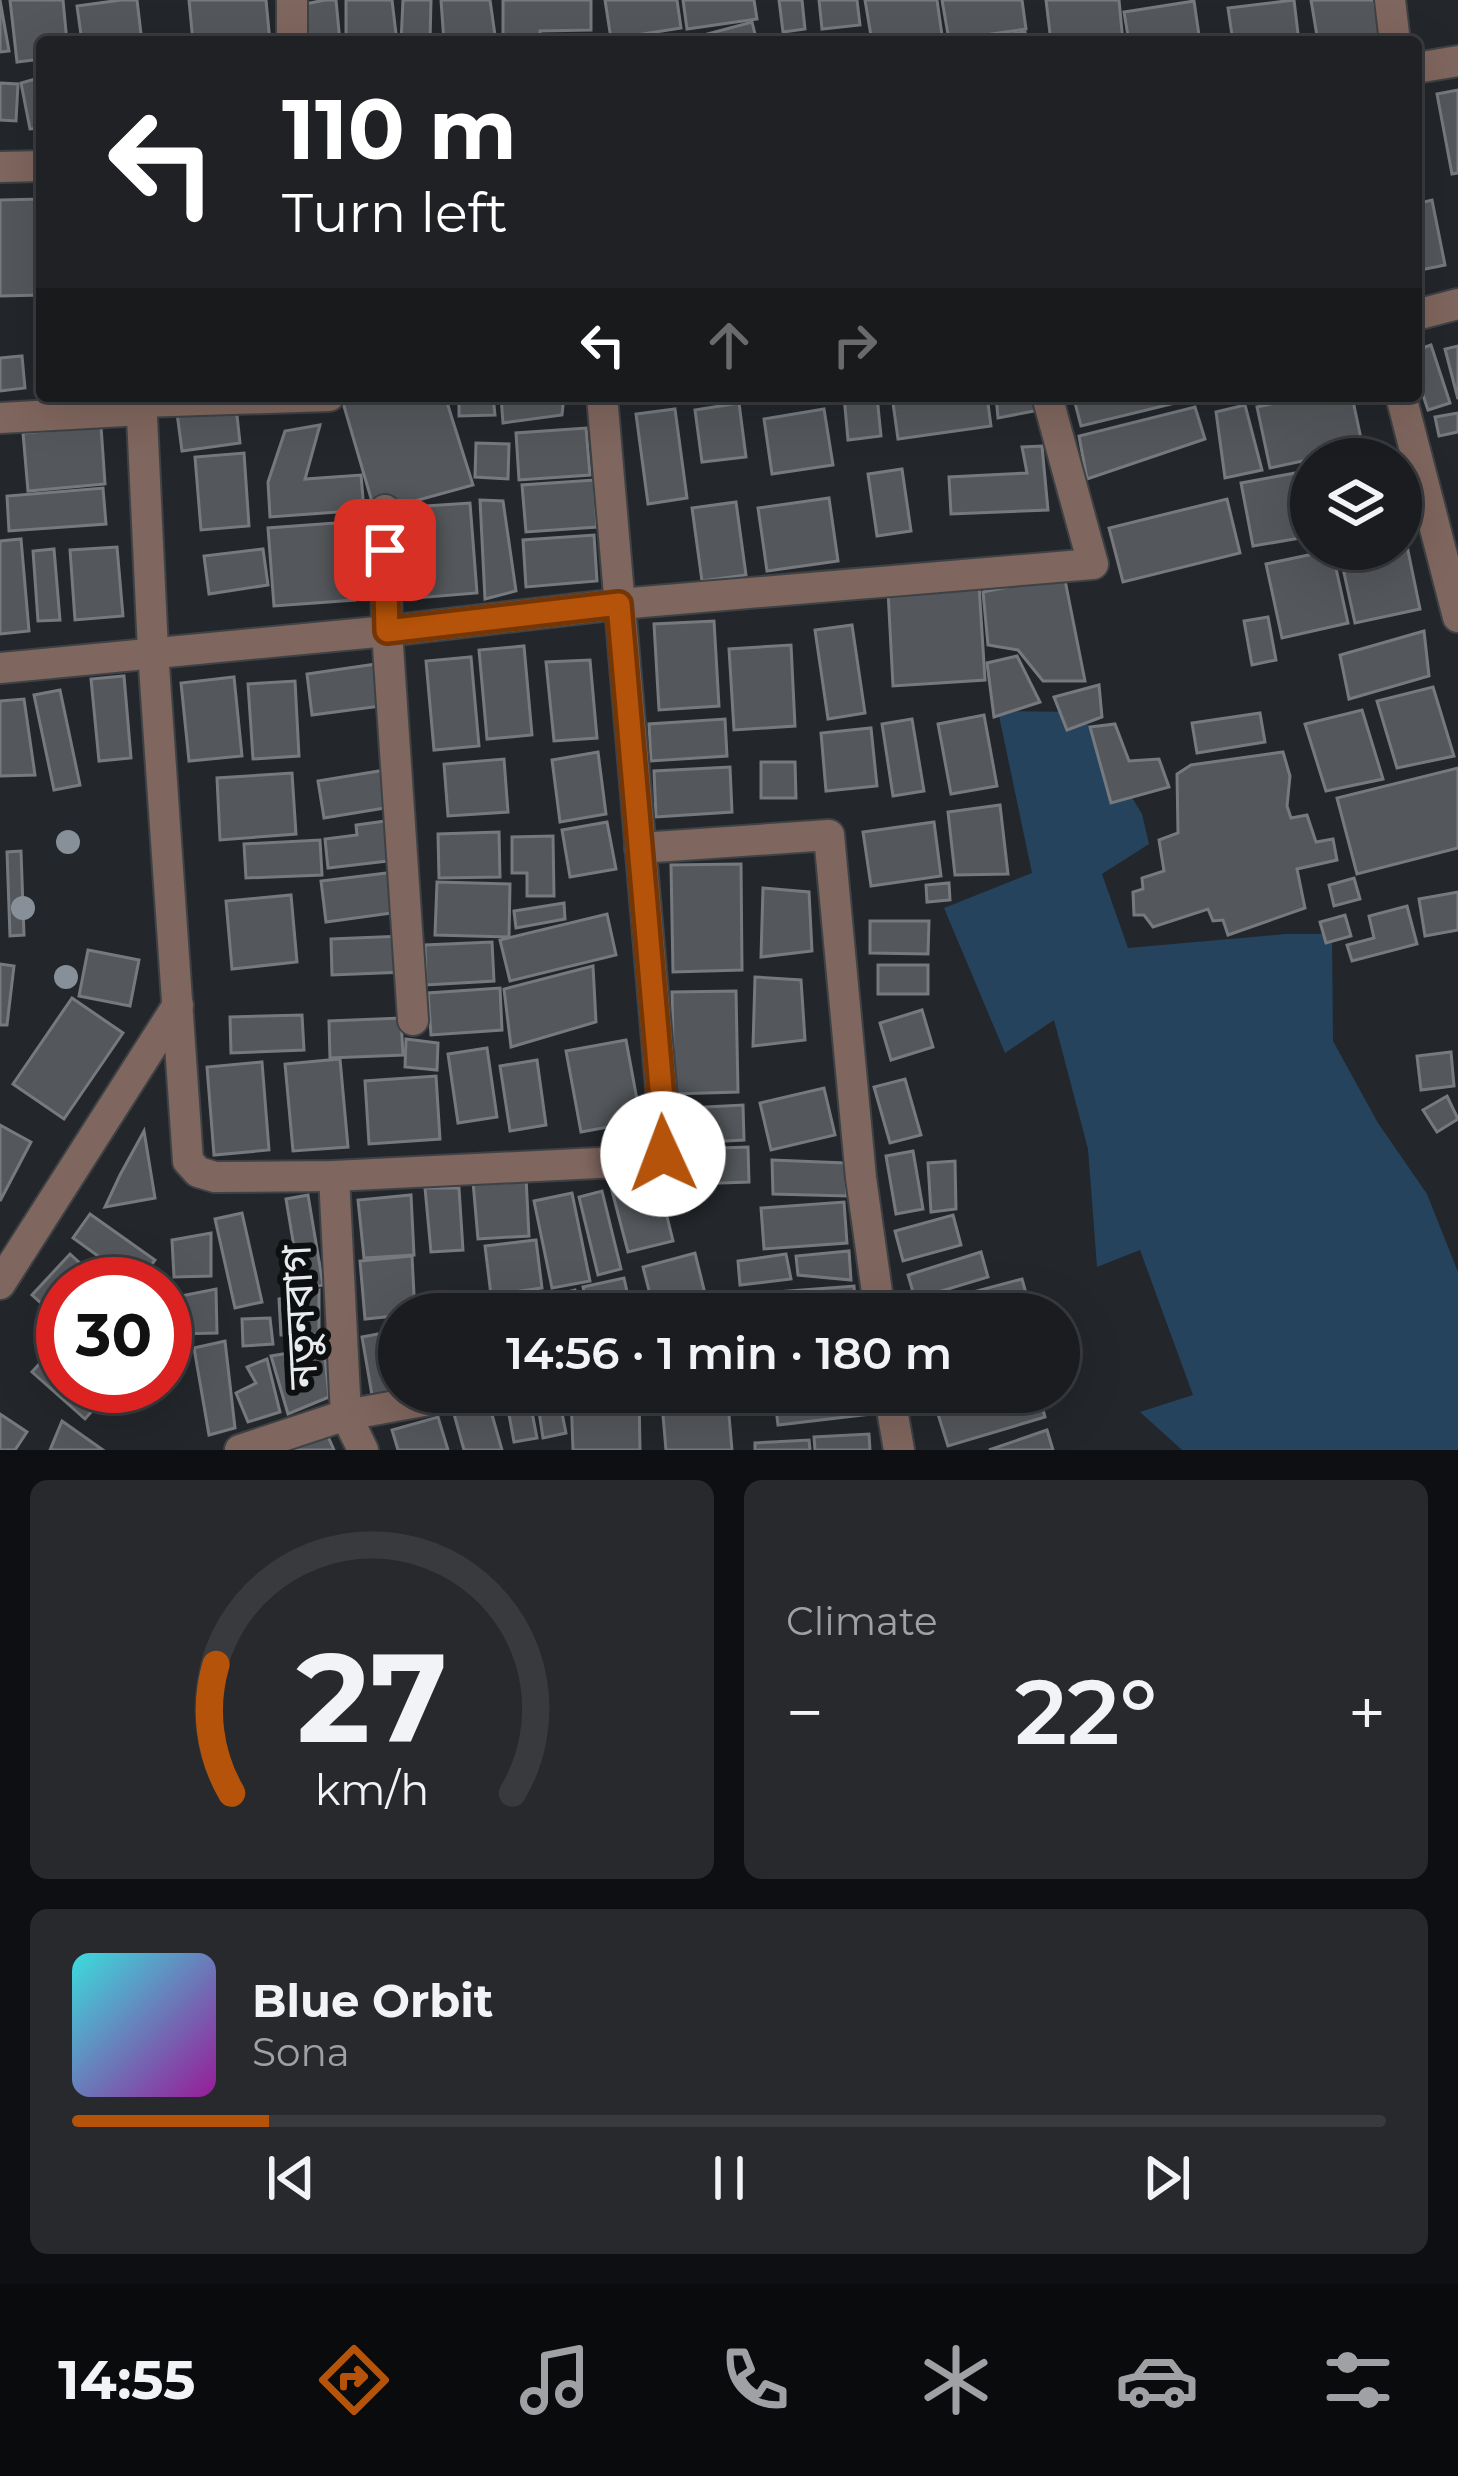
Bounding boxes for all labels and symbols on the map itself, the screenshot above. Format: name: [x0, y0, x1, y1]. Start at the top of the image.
pin: [334, 499, 436, 601]
position arrow: [600, 1091, 726, 1217]
street label: নতুনবাগ: [269, 1243, 329, 1391]
speed limit sign: 30: [36, 1257, 192, 1413]

